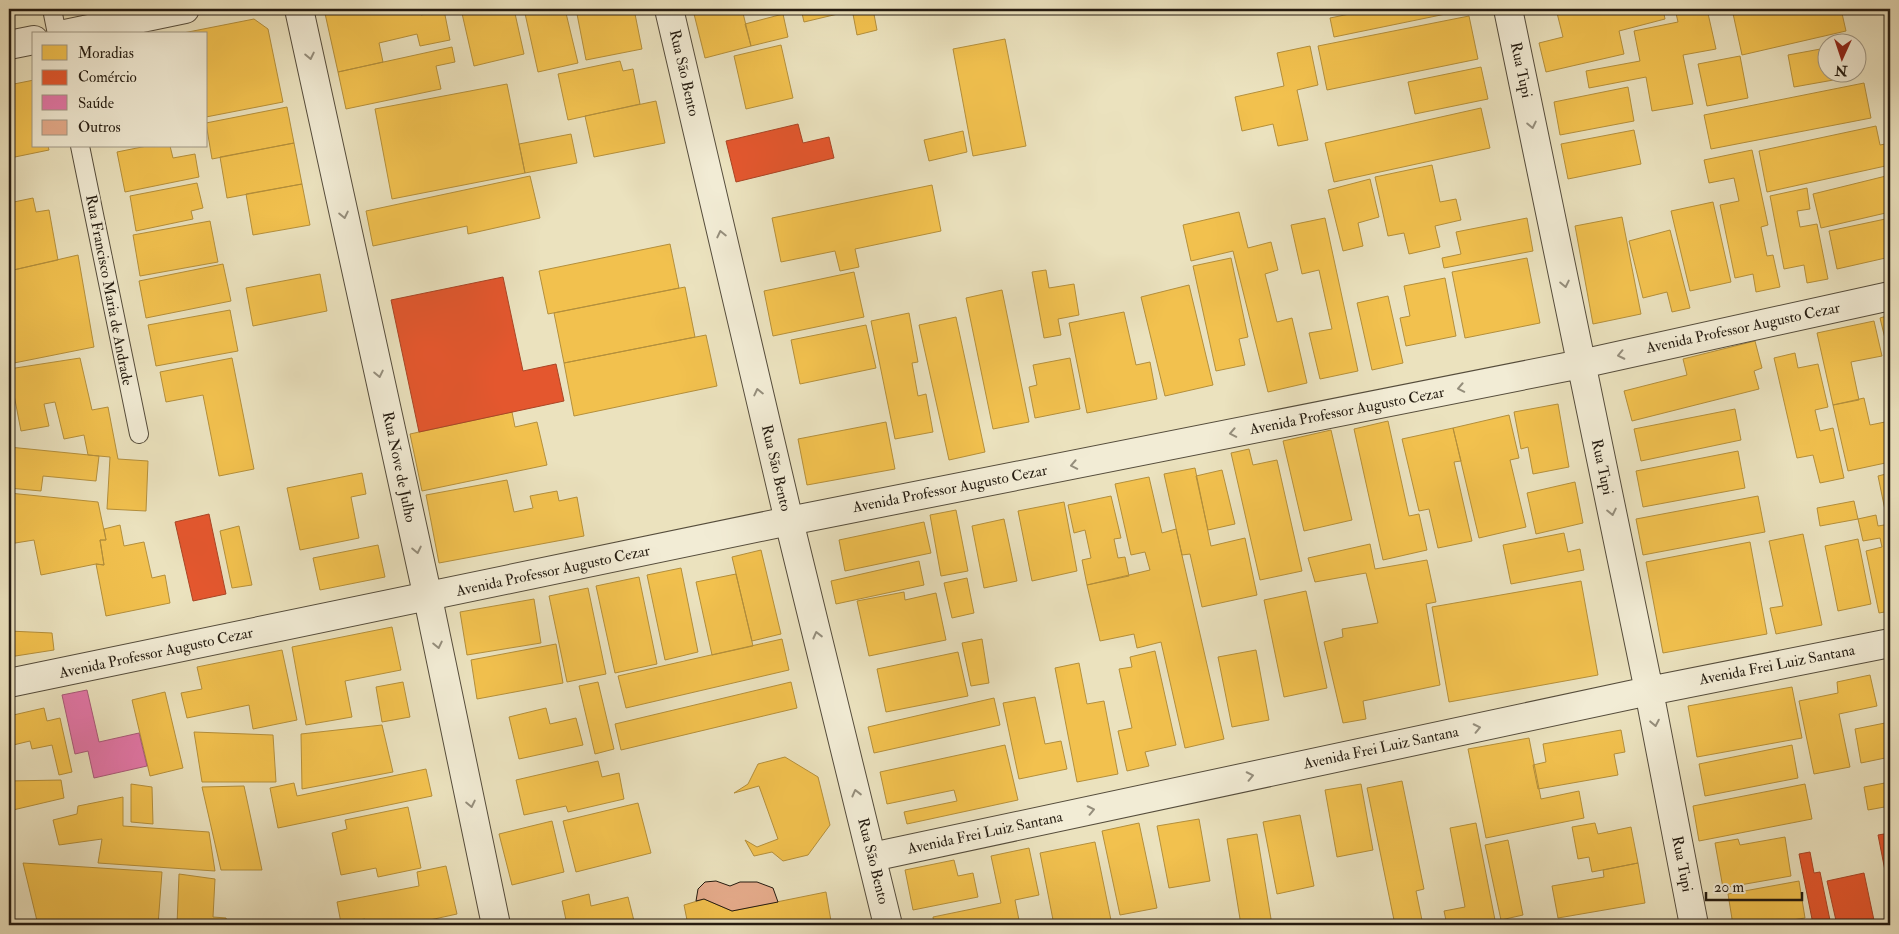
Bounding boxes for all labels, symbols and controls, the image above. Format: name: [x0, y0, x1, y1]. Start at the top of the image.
street label: Rua São Bento: [665, 28, 703, 118]
legend: [32, 32, 208, 148]
north arrow: [1816, 32, 1866, 82]
street label: Rua Tupi: [1505, 40, 1536, 100]
text: Moradias: [78, 44, 134, 63]
one-way arrow: [304, 52, 314, 61]
text: N: [1834, 62, 1849, 79]
text: Comércio: [78, 68, 137, 87]
text: Saúde: [78, 94, 114, 113]
text: Outros: [78, 118, 121, 137]
one-way arrow: [1526, 121, 1537, 130]
street label: Rua Francisco Maria de Andrade: [81, 193, 137, 387]
one-way arrow: [338, 211, 349, 220]
one-way arrow: [716, 230, 727, 238]
one-way arrow: [1559, 280, 1569, 289]
street label: Avenida Professor Augusto Cezar: [1643, 298, 1842, 358]
one-way arrow: [1616, 349, 1625, 360]
one-way arrow: [373, 369, 384, 378]
one-way arrow: [1457, 382, 1466, 393]
street label: Avenida Professor Augusto Cezar: [1247, 383, 1446, 439]
one-way arrow: [753, 388, 764, 397]
street label: Rua Nove de Julho: [377, 410, 420, 524]
street label: Rua São Bento: [757, 423, 795, 513]
one-way arrow: [1229, 427, 1238, 438]
street label: Rua Tupi: [1586, 437, 1617, 497]
one-way arrow: [1069, 459, 1078, 469]
street label: Avenida Professor Augusto Cezar: [850, 461, 1049, 517]
one-way arrow: [1606, 508, 1616, 516]
street label: Avenida Professor Augusto Cezar: [453, 541, 652, 601]
one-way arrow: [412, 545, 422, 554]
street label: Avenida Professor Augusto Cezar: [56, 623, 255, 683]
one-way arrow: [812, 631, 823, 640]
street label: Avenida Frei Luiz Santana: [1697, 640, 1857, 690]
one-way arrow: [432, 641, 443, 650]
one-way arrow: [1649, 718, 1660, 727]
street label: Avenida Frei Luiz Santana: [1301, 722, 1461, 774]
one-way arrow: [1473, 723, 1481, 734]
one-way arrow: [1245, 771, 1254, 782]
one-way arrow: [851, 788, 862, 797]
one-way arrow: [465, 800, 476, 809]
one-way arrow: [1086, 805, 1095, 816]
street label: Avenida Frei Luiz Santana: [905, 807, 1065, 859]
street label: Rua São Bento: [853, 816, 893, 906]
street label: Rua Tupi: [1666, 834, 1697, 894]
scale bar: [1706, 869, 1803, 901]
text: 20 m: [1714, 878, 1744, 897]

